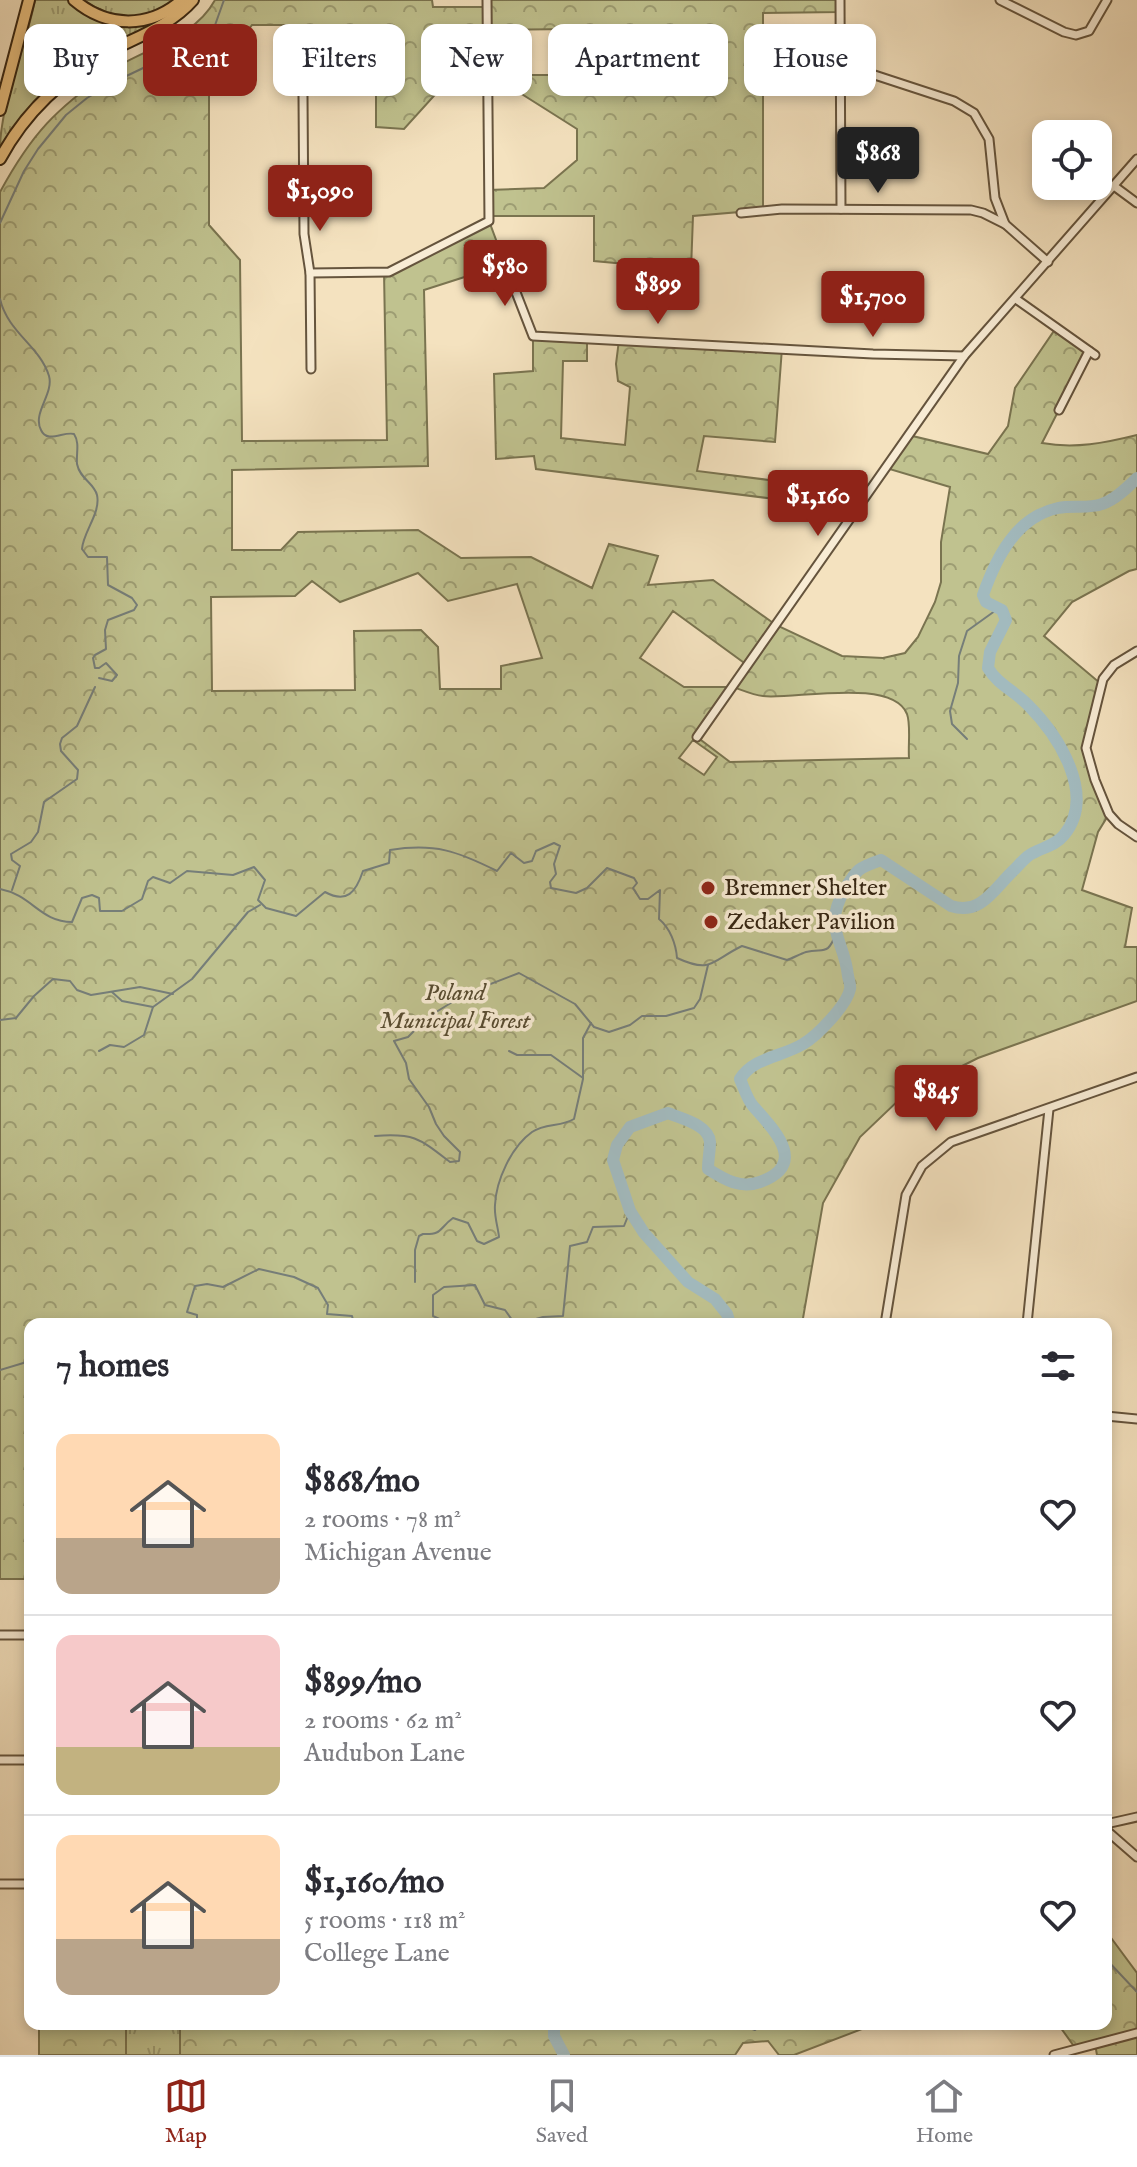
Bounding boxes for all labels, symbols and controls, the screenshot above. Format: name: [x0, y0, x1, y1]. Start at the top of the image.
chip: Buy: [24, 24, 127, 96]
chip: Rent: [143, 24, 257, 96]
chip: Filters: [273, 24, 405, 96]
chip: New: [421, 24, 532, 96]
chip: Apartment: [548, 24, 728, 96]
chip: House: [744, 24, 876, 96]
map controls: [1032, 120, 1112, 200]
button: locate: [1032, 120, 1112, 200]
pin: $868: [831, 127, 925, 195]
text: $868: [855, 136, 901, 169]
pin: $1,090: [255, 165, 385, 233]
text: $1,090: [286, 174, 354, 207]
pin: $580: [458, 240, 552, 308]
text: $580: [482, 249, 528, 282]
pin: $899: [611, 258, 705, 326]
text: $899: [634, 267, 682, 300]
pin: $1,700: [808, 271, 938, 339]
text: $1,700: [839, 280, 907, 313]
pin: $1,160: [753, 470, 883, 538]
text: $1,160: [786, 479, 850, 512]
place label: Bremner Shelter: [724, 873, 887, 904]
marker: Bremner Shelter: [699, 879, 717, 897]
place label: Zedaker Pavilion: [727, 907, 895, 938]
marker: Zedaker Pavilion: [702, 913, 720, 931]
park label: Poland Municipal Forest: [380, 978, 532, 1037]
pin: $845: [889, 1065, 983, 1133]
text: $845: [913, 1074, 959, 1107]
icon: filters: [1036, 1344, 1080, 1388]
text: 7 homes: [56, 1345, 169, 1388]
text: $868/mo: [304, 1460, 420, 1503]
icon: home: [120, 1466, 216, 1562]
icon: heart: [1036, 1492, 1080, 1536]
text: 2 rooms · 78 m²: [304, 1503, 461, 1536]
text: Michigan Avenue: [304, 1536, 492, 1569]
text: $899/mo: [304, 1661, 422, 1704]
icon: home: [120, 1667, 216, 1763]
icon: heart: [1036, 1693, 1080, 1737]
text: 2 rooms · 62 m²: [304, 1704, 462, 1737]
text: Audubon Lane: [304, 1737, 465, 1770]
text: $1,160/mo: [304, 1861, 444, 1904]
icon: home: [120, 1867, 216, 1963]
icon: heart: [1036, 1893, 1080, 1937]
text: 5 rooms · 118 m²: [304, 1904, 466, 1937]
text: College Lane: [304, 1937, 450, 1970]
tab: Map: [164, 2074, 208, 2150]
tab: Saved: [536, 2074, 588, 2150]
tab: Home: [916, 2074, 973, 2150]

